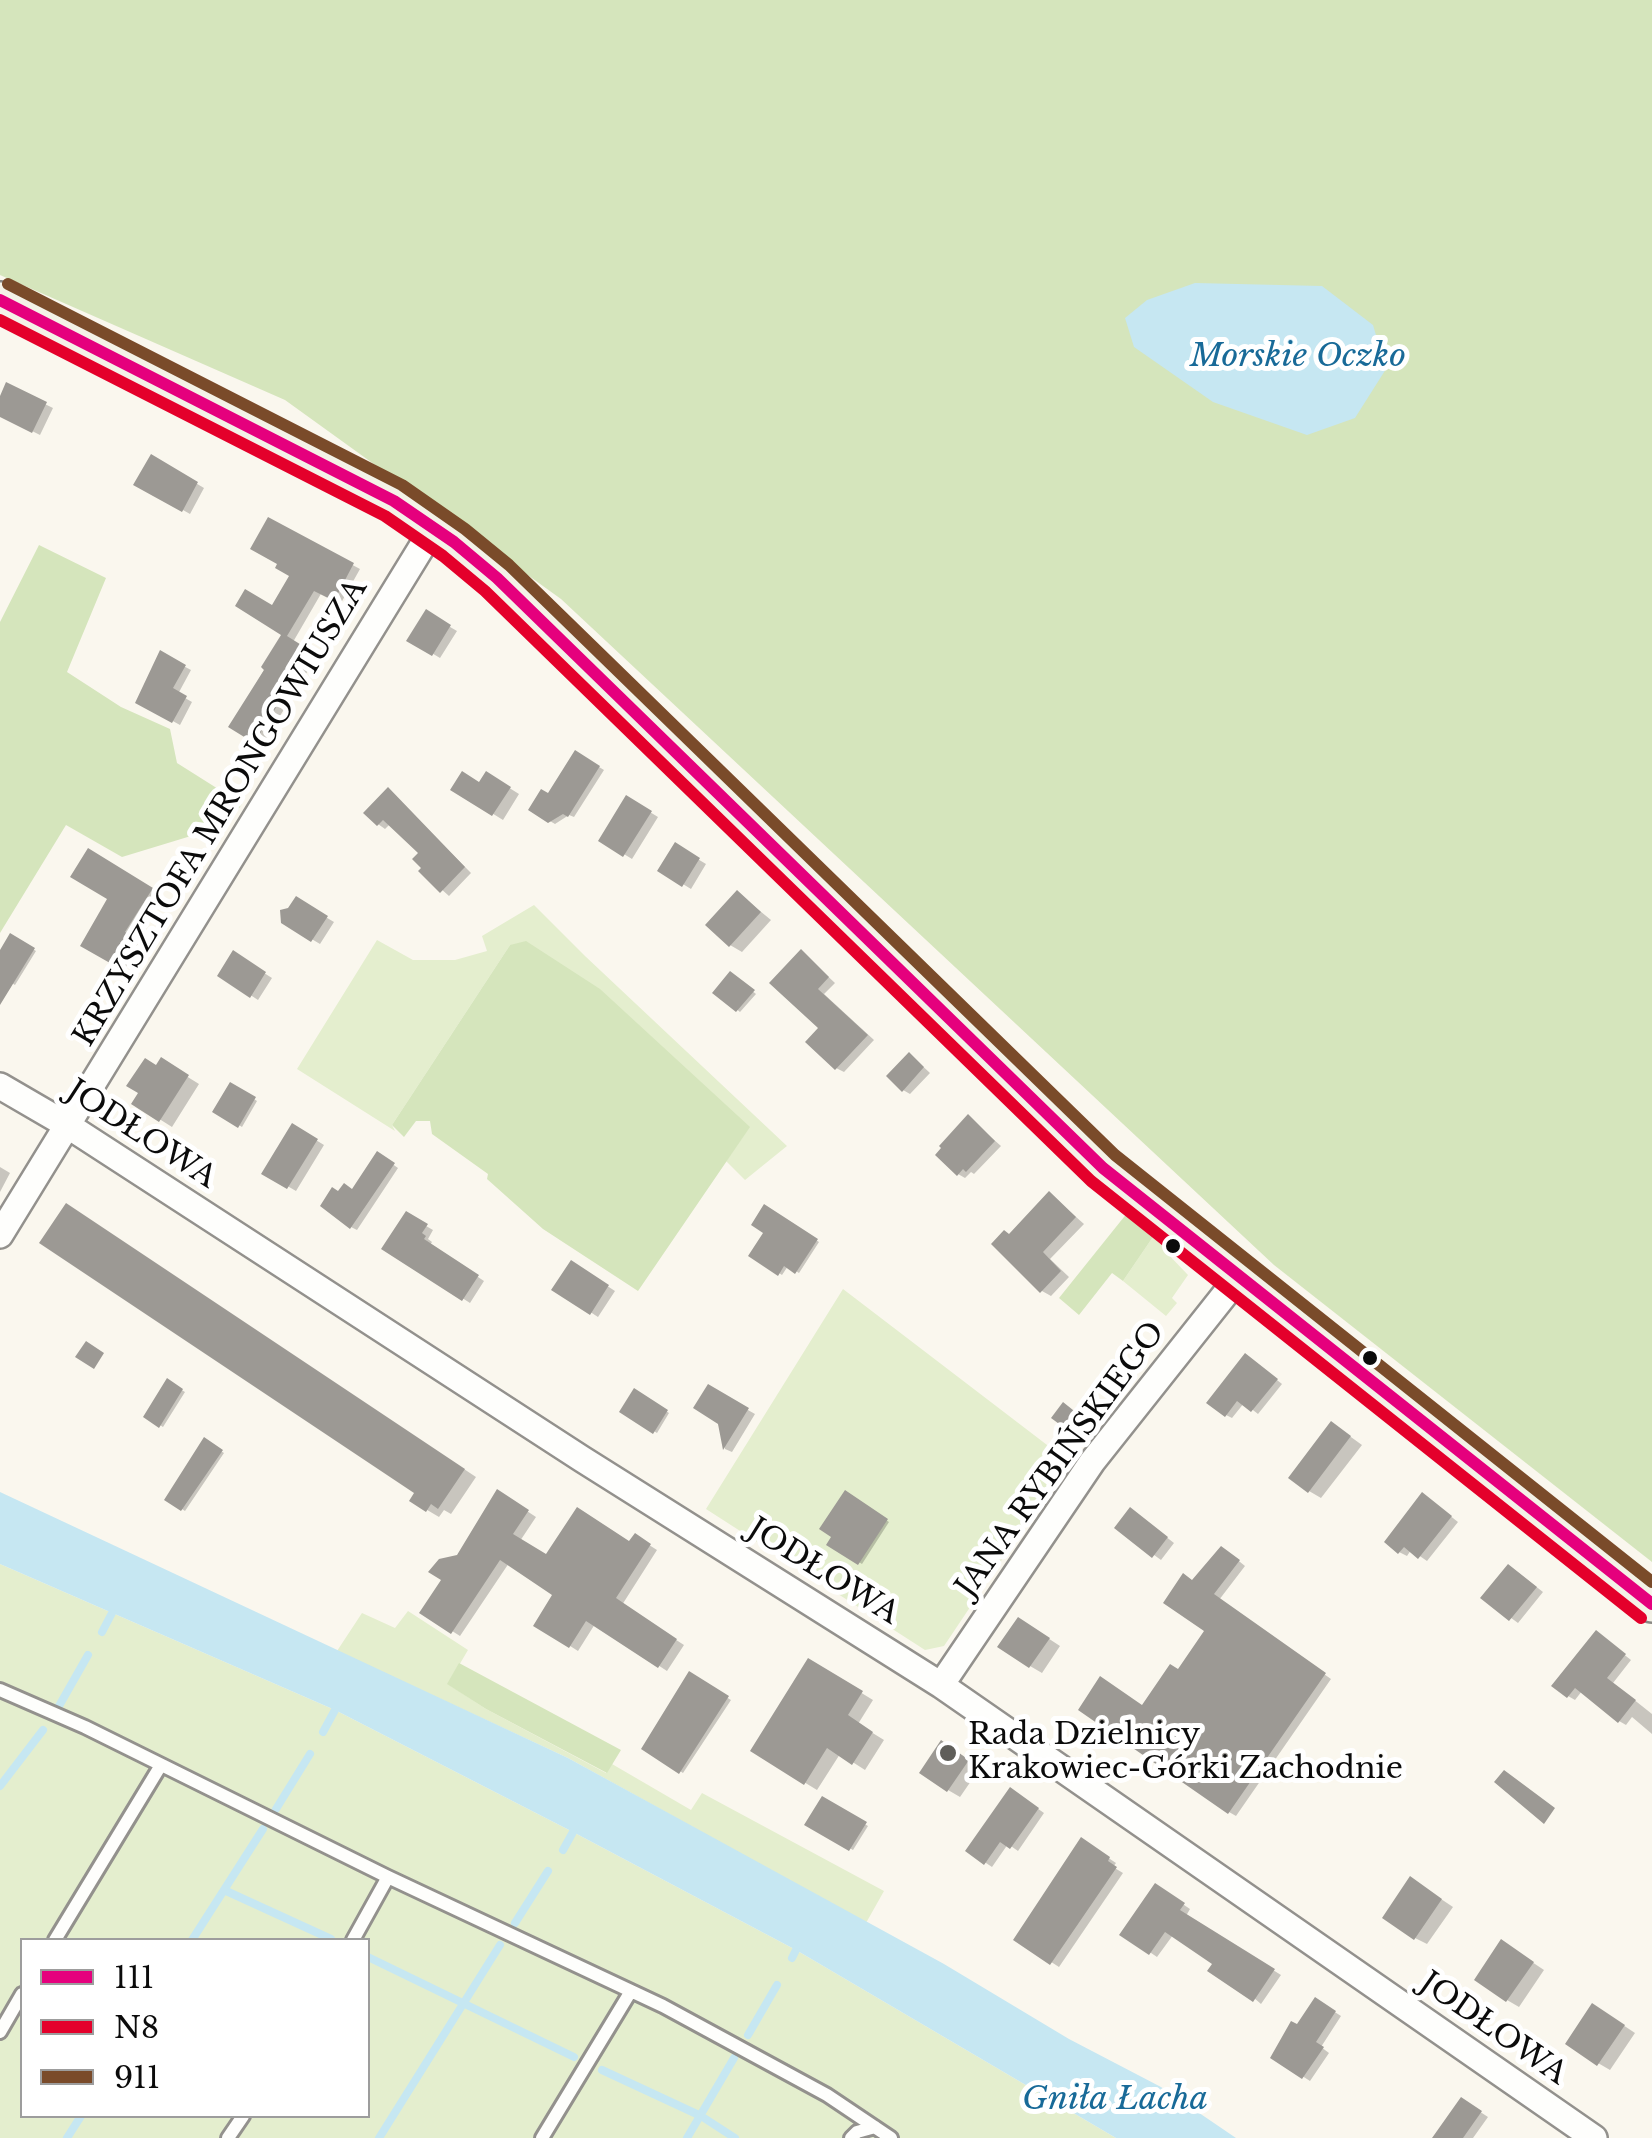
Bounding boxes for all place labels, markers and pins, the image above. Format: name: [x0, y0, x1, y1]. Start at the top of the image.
unlabelled marker: [1163, 1236, 1183, 1256]
unlabelled marker: [1360, 1348, 1380, 1368]
place label: Rada Dzielnicy Krakowiec-Górki Zachodnie: [968, 1718, 1403, 1788]
marker: Rada Dzielnicy Krakowiec-Górki Zachodnie: [937, 1742, 959, 1764]

